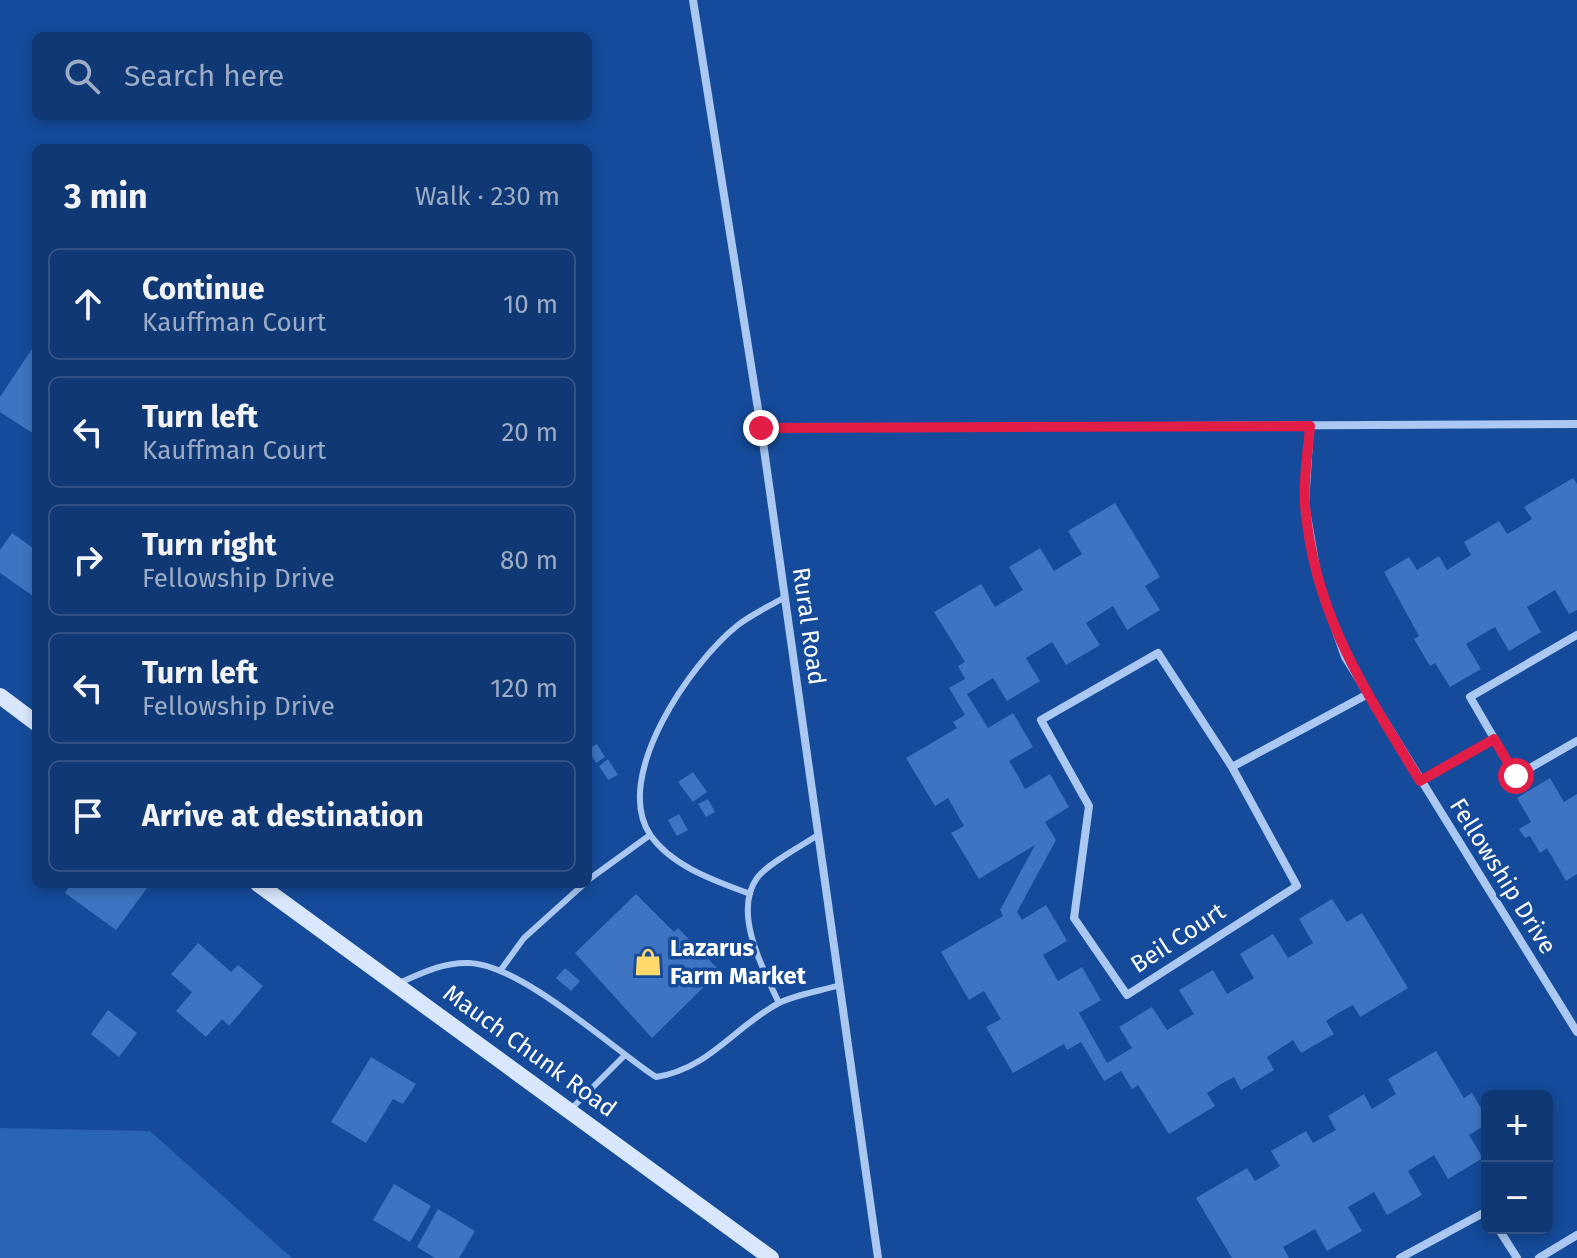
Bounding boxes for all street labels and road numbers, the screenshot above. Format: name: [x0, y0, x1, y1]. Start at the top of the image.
street label: Rural Road: [787, 565, 831, 687]
street label: Fellowship Drive: [1444, 793, 1562, 959]
street label: Beil Court: [1126, 897, 1231, 979]
street label: Mauch Chunk Road: [438, 979, 622, 1123]

